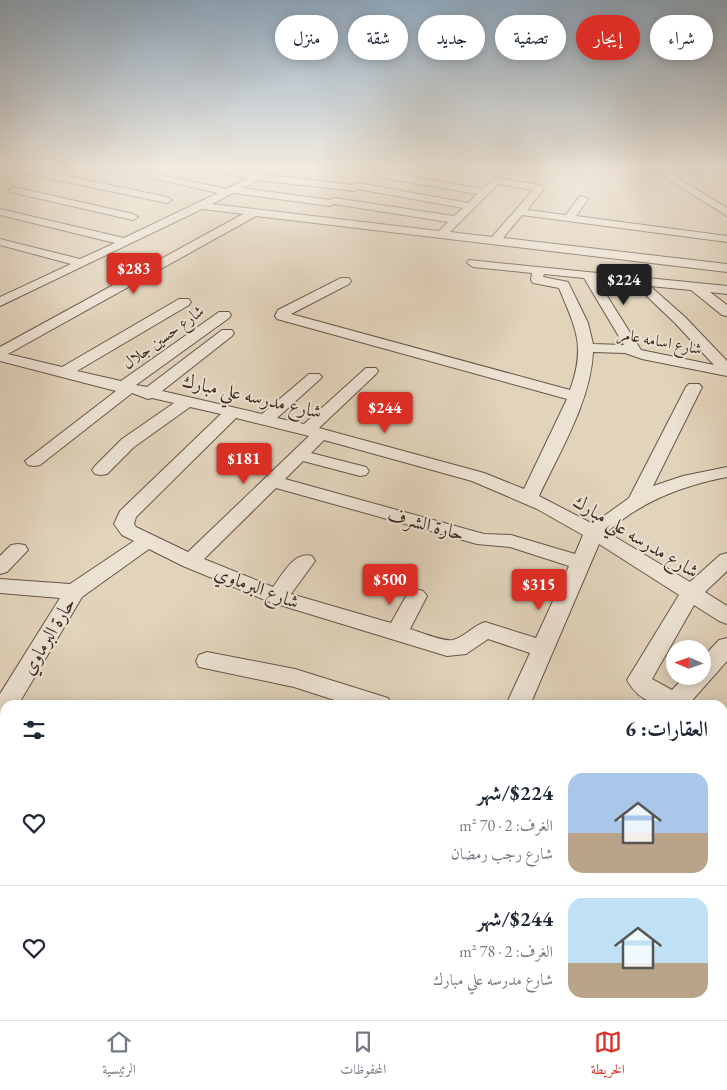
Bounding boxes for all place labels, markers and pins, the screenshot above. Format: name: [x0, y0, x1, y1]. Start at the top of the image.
pin: $283: [104, 252, 164, 295]
pin: $224: [594, 264, 654, 306]
pin: $244: [355, 392, 415, 434]
pin: $181: [214, 442, 274, 485]
pin: $500: [360, 564, 420, 606]
pin: $315: [509, 568, 569, 611]

